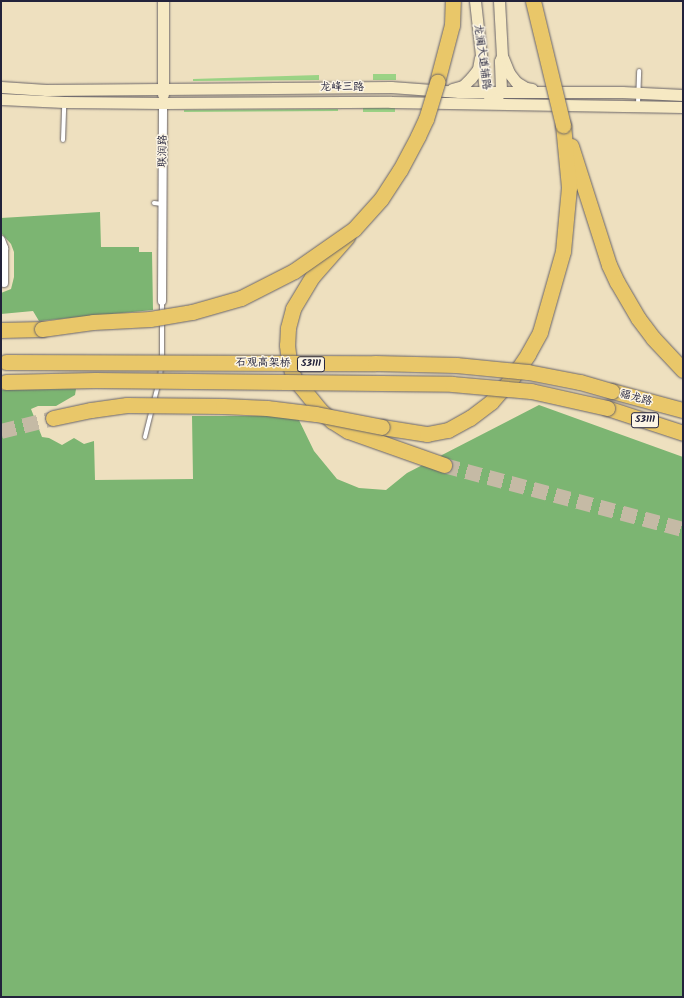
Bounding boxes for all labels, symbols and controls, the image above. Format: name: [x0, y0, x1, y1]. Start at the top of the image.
street label: 龙澜大道辅路: [471, 23, 493, 91]
street label: 龙峰三路: [320, 80, 364, 94]
street label: 联润路: [156, 134, 170, 168]
street label: 石观高架桥: [235, 356, 291, 370]
road number: S3111: [296, 356, 326, 372]
street label: 福龙路: [618, 387, 654, 409]
road number: S3111: [630, 412, 660, 428]

